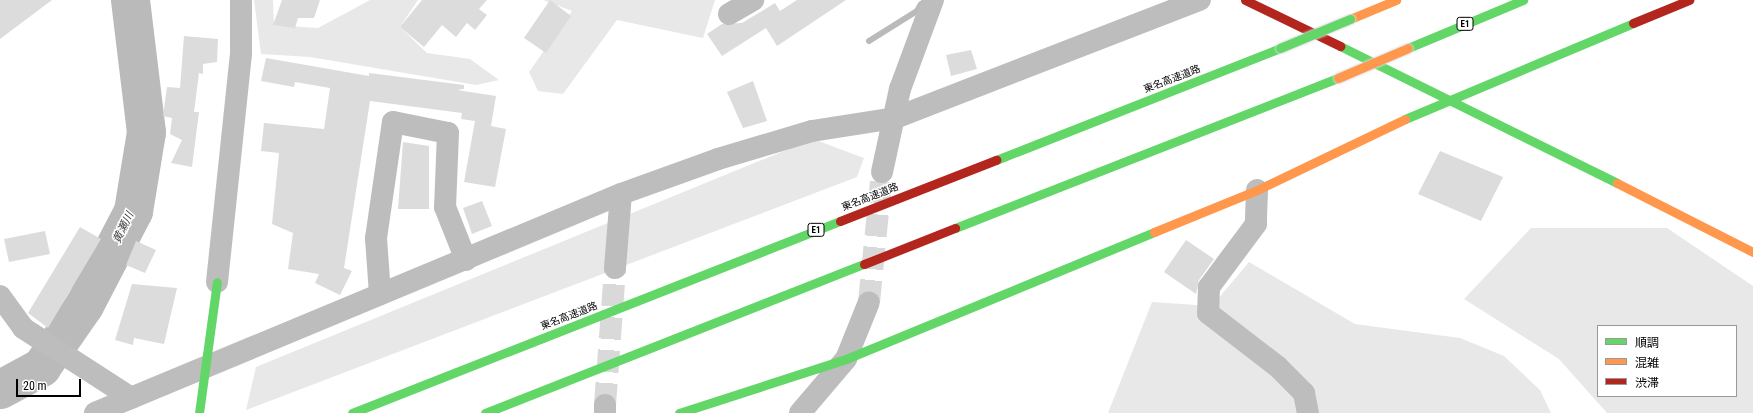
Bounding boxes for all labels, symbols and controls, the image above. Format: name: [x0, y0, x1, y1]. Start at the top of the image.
road number: E1: [1456, 17, 1474, 31]
street label: 東名高速道路: [1142, 63, 1202, 95]
street label: 東名高速道路: [840, 181, 900, 213]
water label: 黄瀬川: [111, 210, 137, 246]
road number: E1: [807, 223, 825, 237]
street label: 東名高速道路: [539, 300, 599, 332]
legend: [1597, 325, 1737, 397]
text: 順調: [1635, 336, 1659, 350]
text: 混雑: [1635, 356, 1659, 370]
scale bar: [18, 371, 83, 397]
text: 渋滞: [1635, 376, 1659, 390]
text: 20 m: [23, 379, 47, 393]

